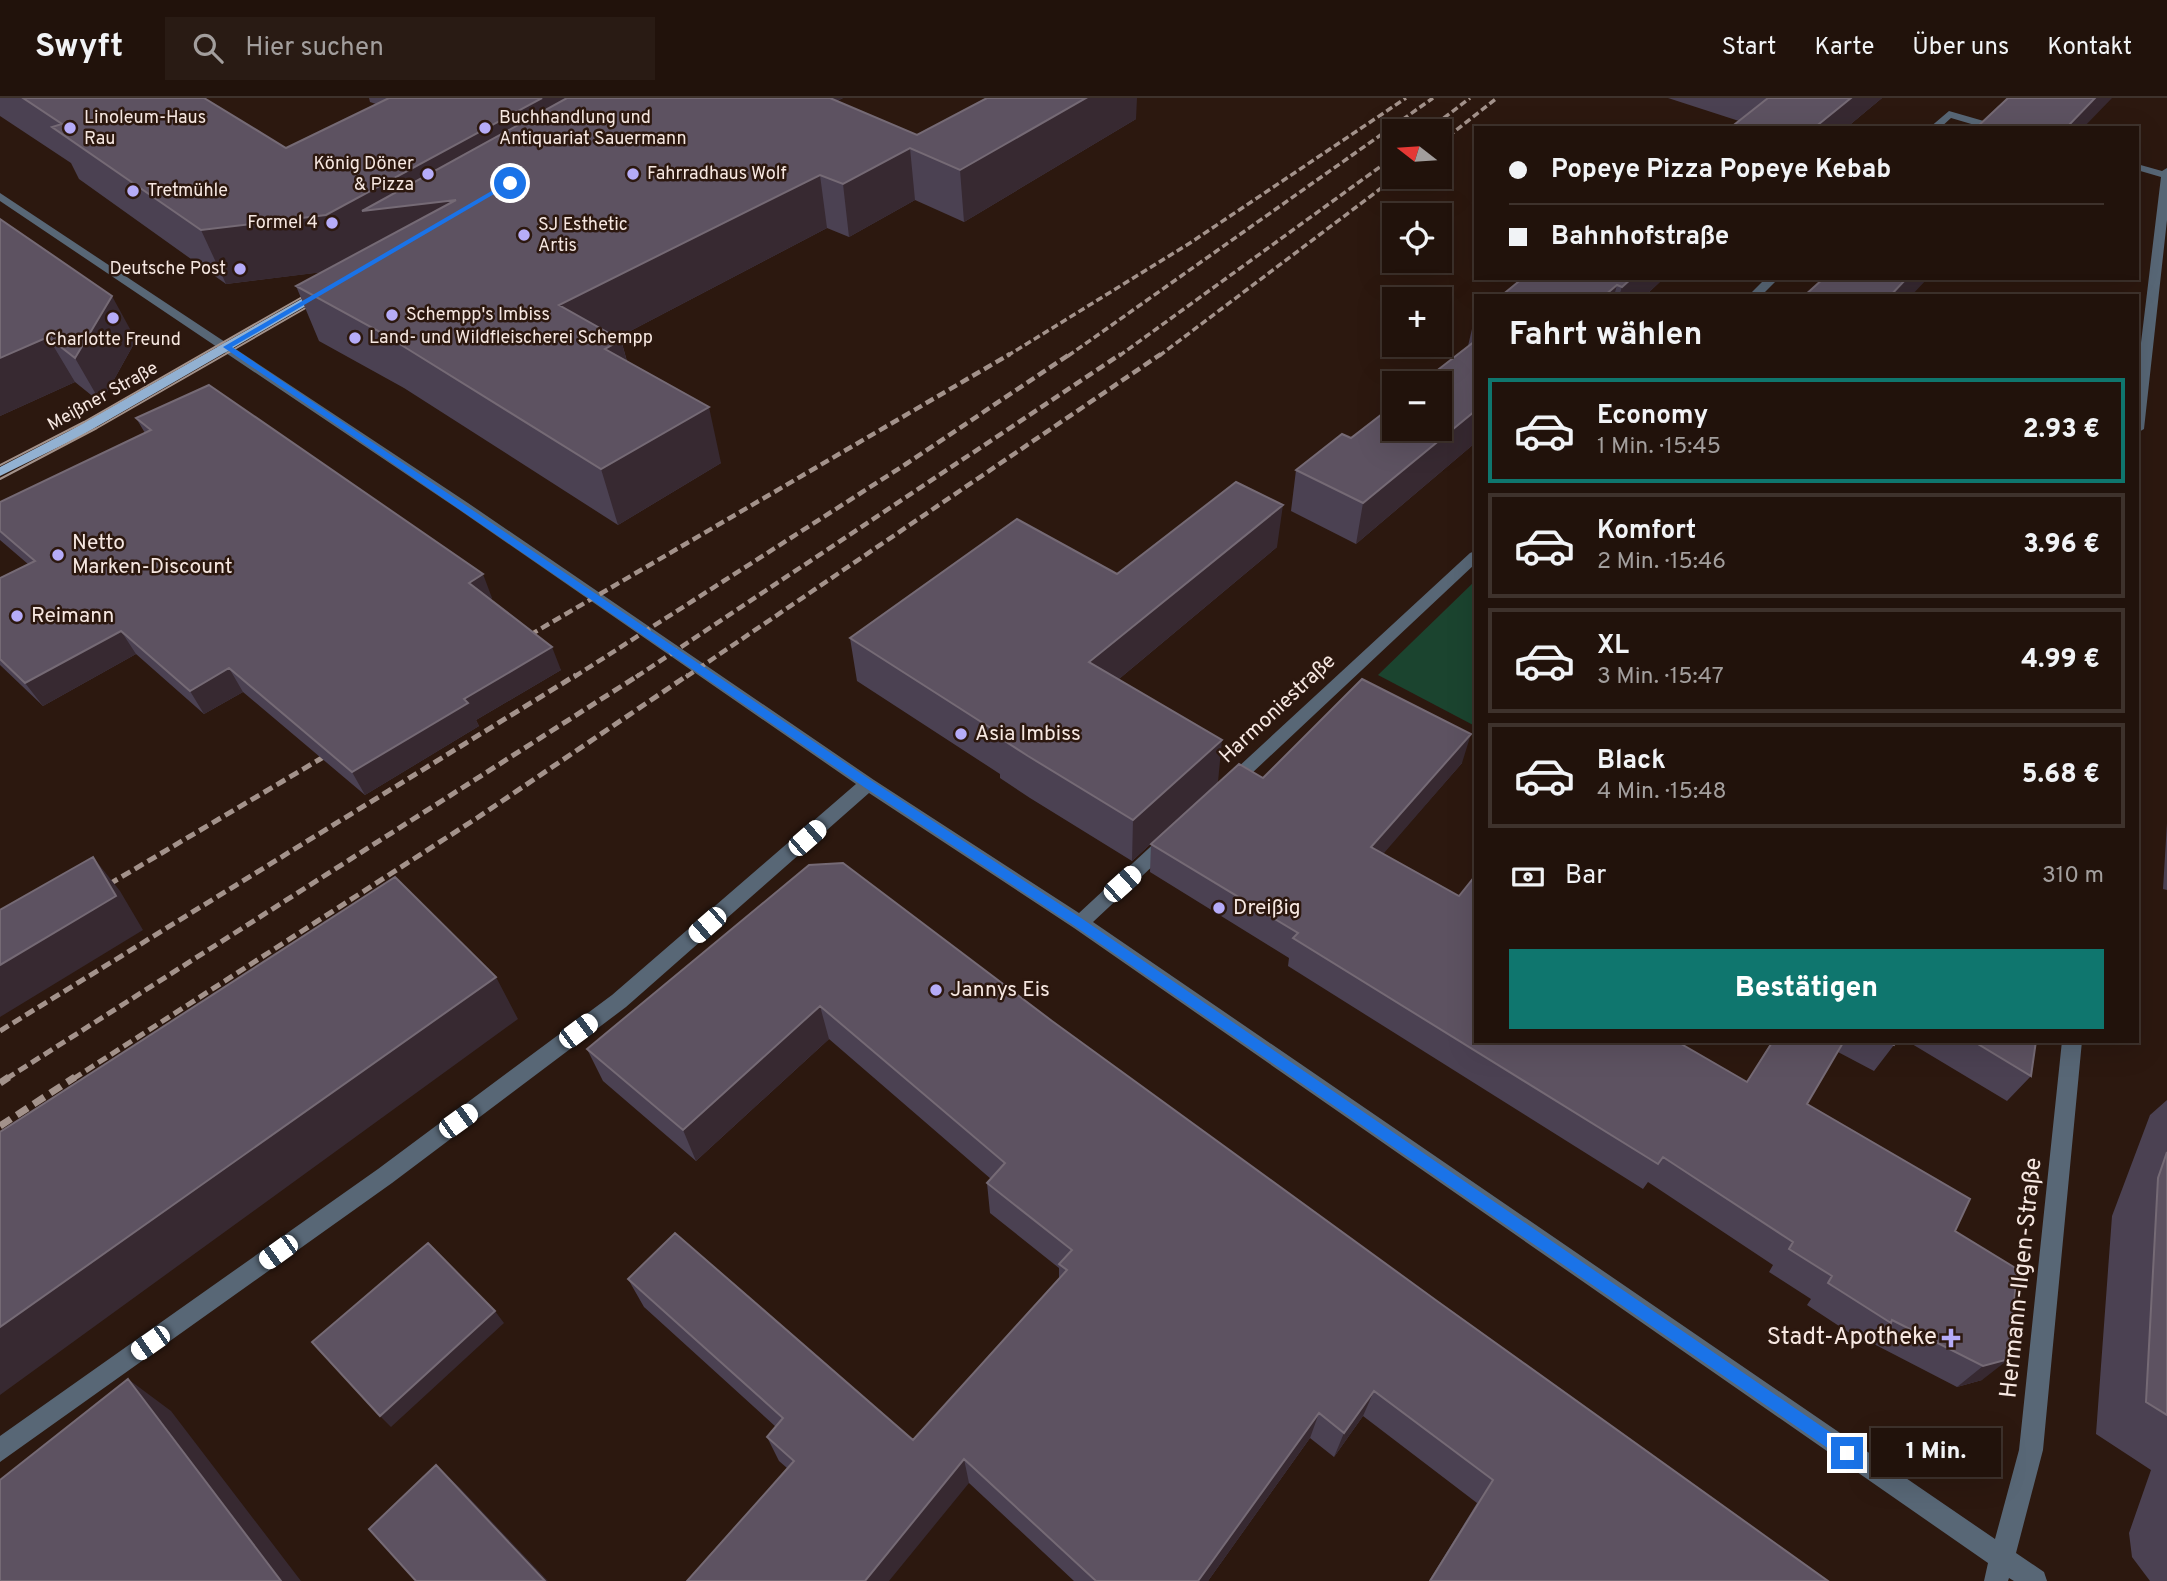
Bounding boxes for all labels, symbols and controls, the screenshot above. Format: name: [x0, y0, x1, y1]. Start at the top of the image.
search box: [165, 17, 655, 80]
text: Swyft: [35, 27, 123, 69]
icon: search: [189, 29, 227, 67]
text: Hier suchen: [245, 32, 384, 65]
text: Start: [1722, 33, 1776, 63]
text: Karte: [1814, 33, 1874, 63]
text: Über uns: [1912, 33, 2009, 63]
text: Kontakt: [2047, 33, 2132, 63]
place label: Linoleum-Haus Rau: [84, 107, 206, 151]
place label: Buchhandlung und Antiquariat Sauermann: [499, 107, 687, 151]
north arrow: [1382, 119, 1452, 189]
map controls: [1382, 119, 1452, 441]
marker: Linoleum-Haus Rau: [62, 120, 78, 136]
marker: Buchhandlung und Antiquariat Sauermann: [477, 120, 493, 136]
place label: König Döner & Pizza: [313, 153, 414, 197]
text: Popeye Pizza Popeye Kebab: [1551, 154, 1891, 187]
place label: Fahrradhaus Wolf: [647, 163, 787, 186]
marker: König Döner & Pizza: [420, 166, 436, 182]
marker: Fahrradhaus Wolf: [625, 166, 641, 182]
route start: [494, 167, 526, 199]
place label: Tretmühle: [147, 180, 228, 203]
marker: Tretmühle: [125, 183, 141, 199]
button: locate: [1382, 203, 1452, 273]
place label: Formel 4: [247, 212, 318, 235]
place label: SJ Esthetic Artis: [538, 214, 628, 258]
marker: Formel 4: [324, 215, 340, 231]
text: Bahnhofstraße: [1551, 221, 1729, 254]
marker: SJ Esthetic Artis: [516, 227, 532, 243]
place label: Deutsche Post: [110, 258, 226, 281]
marker: Deutsche Post: [232, 261, 248, 277]
button: +: [1382, 287, 1452, 357]
place label: Schempp's Imbiss: [406, 304, 550, 327]
marker: Schempp's Imbiss: [384, 307, 400, 323]
marker: Charlotte Freund: [105, 310, 121, 326]
text: Fahrt wählen: [1509, 316, 1702, 356]
place label: Land- und Wildfleischerei Schempp: [369, 327, 653, 350]
place label: Charlotte Freund: [45, 329, 181, 352]
marker: Land- und Wildfleischerei Schempp: [347, 330, 363, 346]
street label: Meißner Straße: [44, 357, 162, 437]
button: −: [1382, 371, 1452, 441]
icon: car: [1513, 399, 1576, 462]
text: Economy: [1597, 400, 1708, 433]
text: 2.93 €: [2023, 414, 2100, 447]
text: 1 Min. · 15:45: [1597, 433, 1721, 462]
icon: car: [1513, 514, 1576, 577]
text: Komfort: [1597, 515, 1696, 548]
text: 3.96 €: [2023, 529, 2100, 562]
place label: Netto Marken-Discount: [72, 530, 233, 581]
marker: Netto Marken-Discount: [50, 547, 66, 563]
text: 2 Min. · 15:46: [1597, 548, 1726, 577]
place label: Reimann: [31, 603, 114, 630]
marker: Reimann: [9, 608, 25, 624]
icon: car: [1513, 629, 1576, 692]
text: XL: [1597, 630, 1629, 663]
text: 4.99 €: [2021, 644, 2100, 677]
street label: Harmoniestraße: [1214, 648, 1342, 770]
text: 3 Min. · 15:47: [1597, 663, 1724, 692]
place label: Asia Imbiss: [975, 721, 1081, 748]
marker: Asia Imbiss: [953, 726, 969, 742]
icon: car: [1513, 744, 1576, 807]
text: Black: [1597, 745, 1666, 778]
text: 5.68 €: [2022, 759, 2100, 792]
text: 4 Min. · 15:48: [1597, 778, 1727, 807]
car: [785, 816, 830, 860]
icon: cash: [1509, 858, 1547, 896]
text: Bar: [1565, 860, 1606, 893]
car: [1100, 862, 1145, 906]
text: 310 m: [2042, 862, 2104, 891]
place label: Dreißig: [1233, 895, 1301, 922]
marker: Dreißig: [1211, 900, 1227, 916]
car: [685, 903, 730, 947]
button: Bestätigen: [1509, 949, 2104, 1029]
place label: Jannys Eis: [950, 977, 1050, 1004]
marker: Jannys Eis: [928, 982, 944, 998]
car: [555, 1010, 602, 1052]
car: [435, 1100, 482, 1142]
street label: Hermann-Ilgen-Straße: [1994, 1156, 2050, 1400]
car: [255, 1231, 302, 1273]
car: [127, 1322, 174, 1364]
place label: Stadt-Apotheke: [1767, 1323, 1937, 1353]
marker: Stadt-Apotheke: [1943, 1330, 1959, 1346]
callout: 1 Min.: [1871, 1428, 2001, 1478]
route end: [1831, 1437, 1863, 1469]
text: 1 Min.: [1906, 1438, 1966, 1467]

